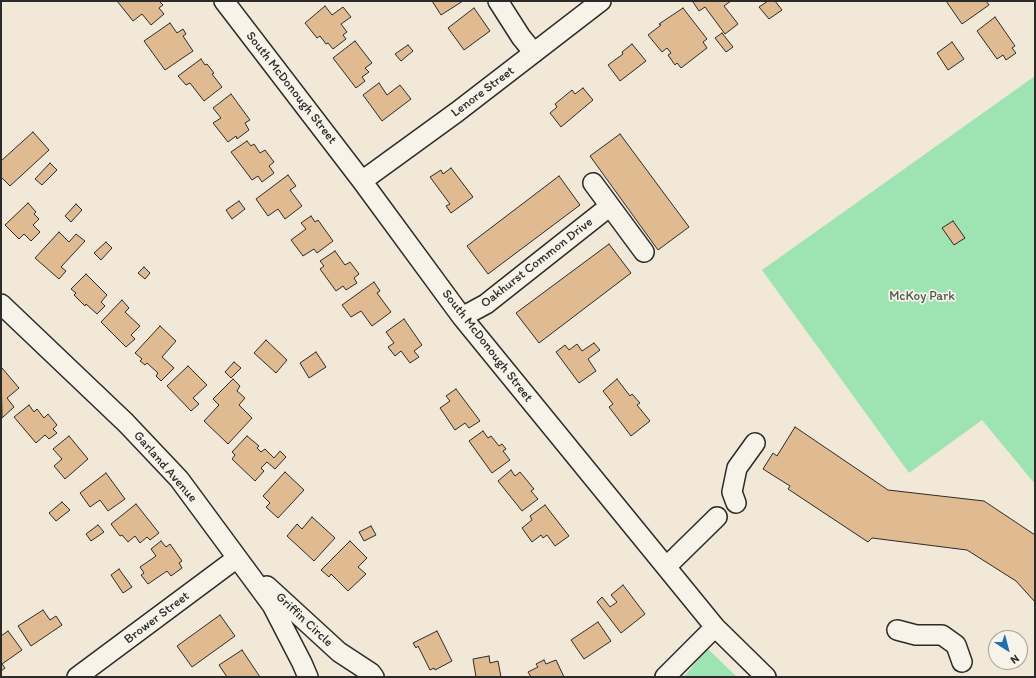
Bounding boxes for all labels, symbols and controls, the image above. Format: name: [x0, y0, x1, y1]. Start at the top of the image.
street label: South McDonough Street: [242, 29, 340, 147]
street label: Lenore Street: [448, 63, 518, 121]
street label: Oakhurst Common Drive: [478, 214, 596, 312]
street label: South McDonough Street: [438, 287, 536, 405]
park label: McKoy Park: [889, 289, 955, 305]
street label: Garland Avenue: [130, 428, 200, 506]
street label: Brower Street: [121, 588, 193, 648]
street label: Griffin Circle: [272, 589, 336, 651]
north arrow: [988, 630, 1028, 670]
text: N: [1008, 652, 1022, 667]

